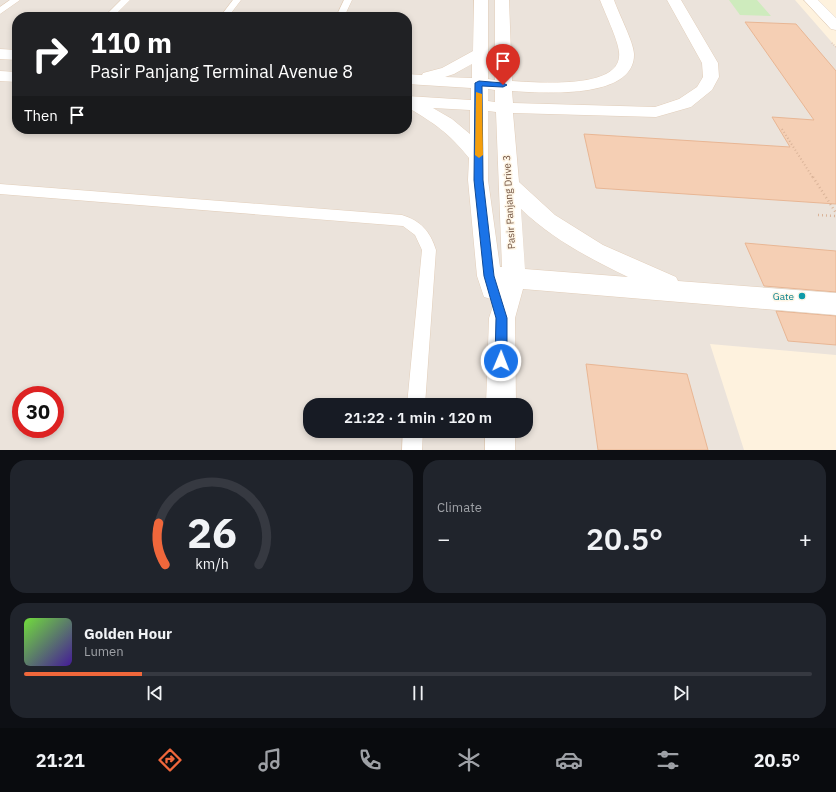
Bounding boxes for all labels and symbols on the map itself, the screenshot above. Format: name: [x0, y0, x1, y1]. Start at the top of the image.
pin: [486, 44, 520, 85]
street label: Pasir Panjang Drive 3: [500, 155, 518, 249]
place label: Gate: [773, 290, 795, 303]
marker: Gate: [797, 291, 807, 301]
position arrow: [480, 340, 522, 382]
speed limit sign: 30: [12, 386, 64, 438]

